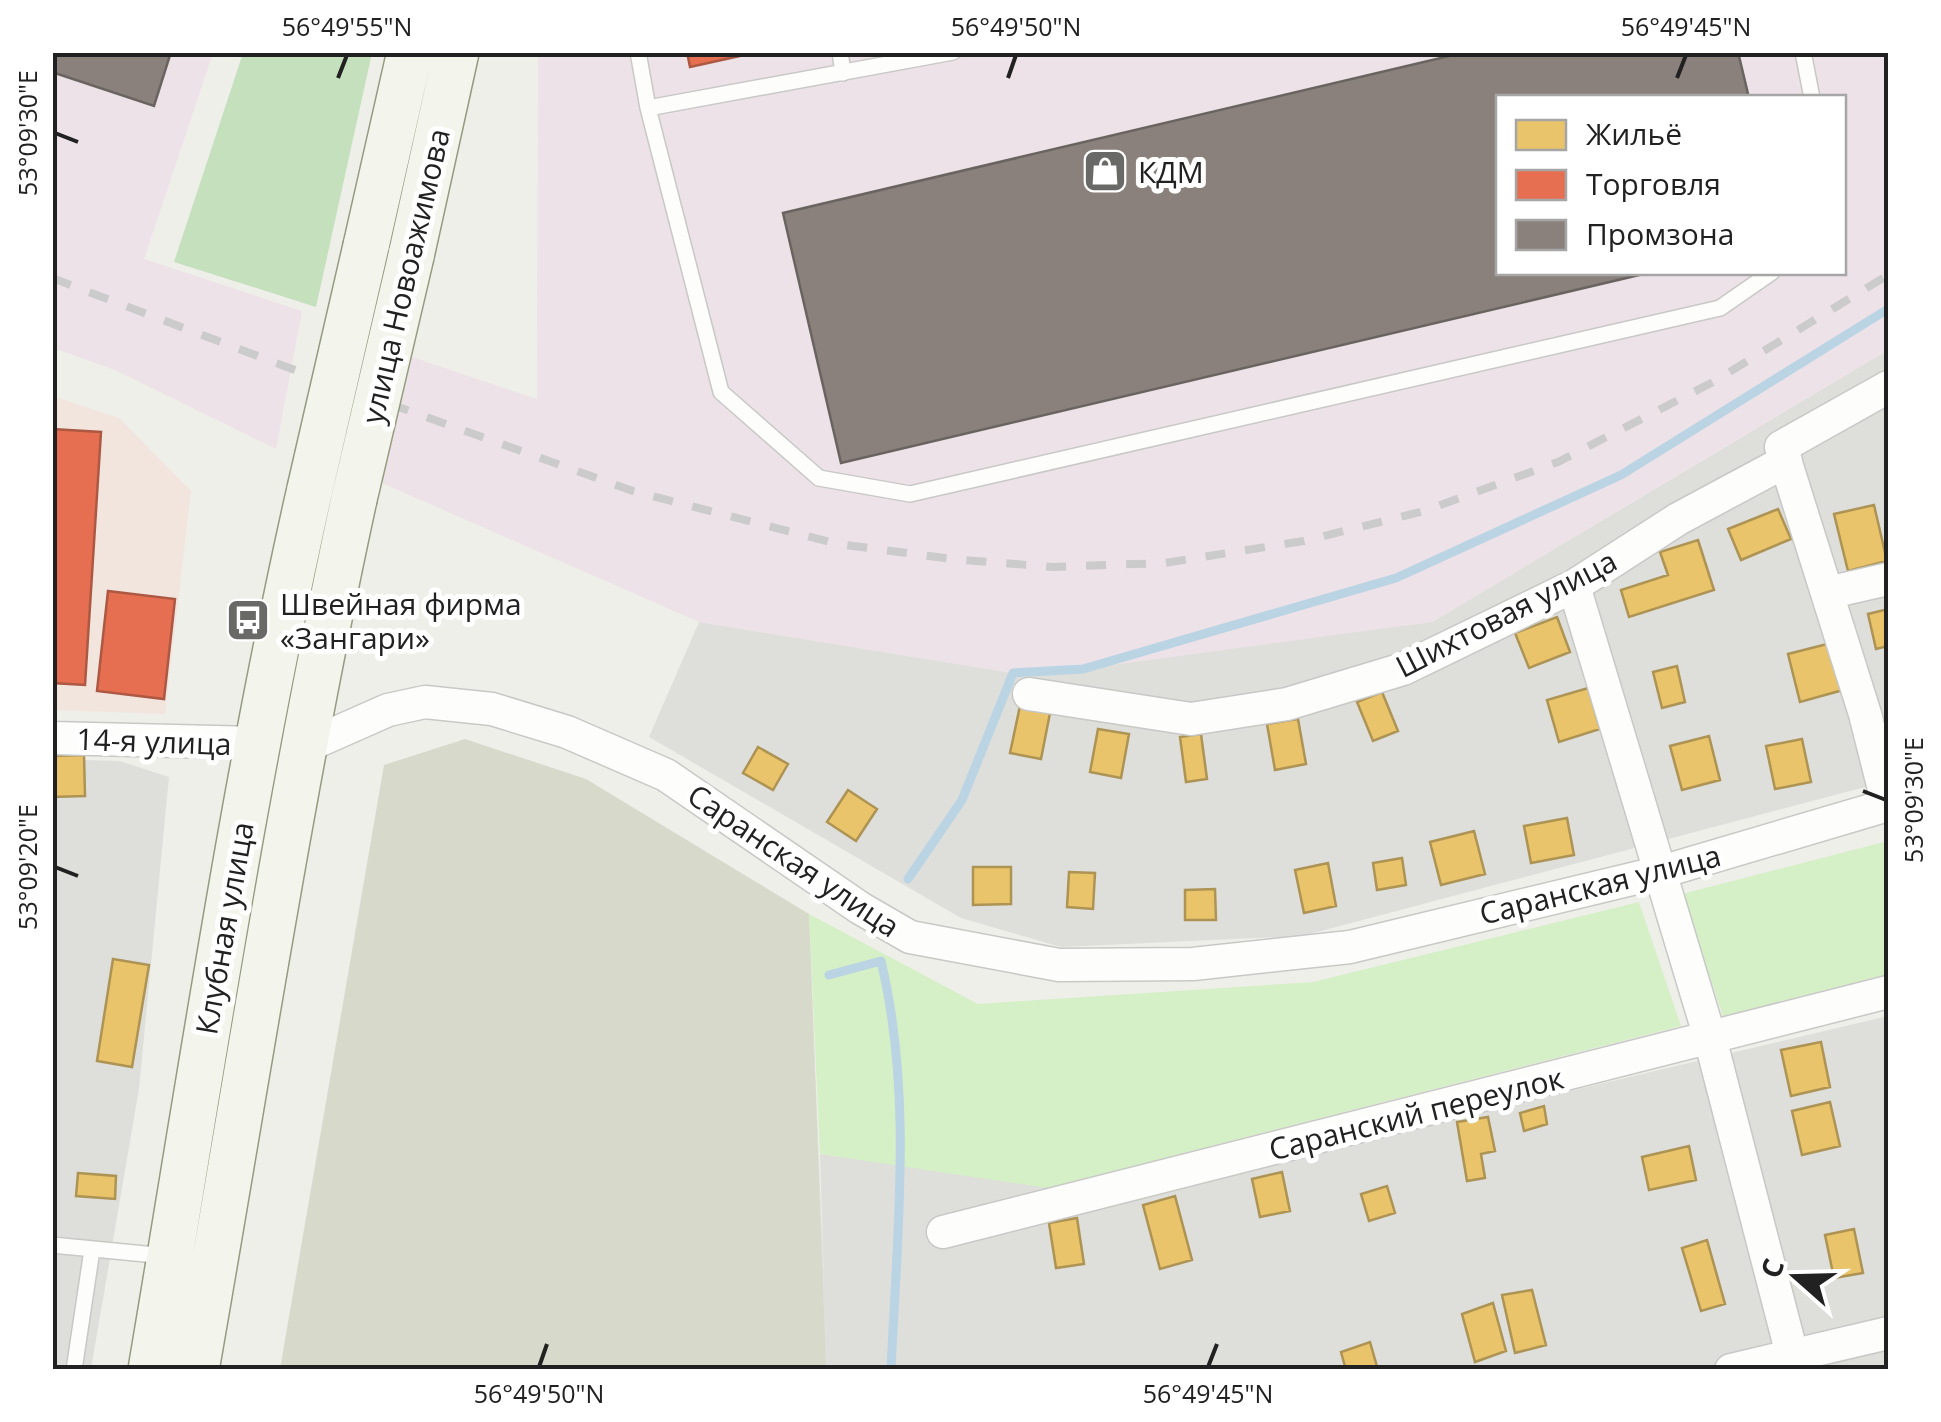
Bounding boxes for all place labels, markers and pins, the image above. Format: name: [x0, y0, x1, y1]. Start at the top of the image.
shop icon: КДМ: [1082, 148, 1128, 194]
place label: КДМ: [1138, 151, 1204, 192]
place label: Швейная фирма «Зангари»: [280, 583, 522, 658]
bus stop icon: Швейная фирма «Зангари»: [225, 597, 271, 643]

